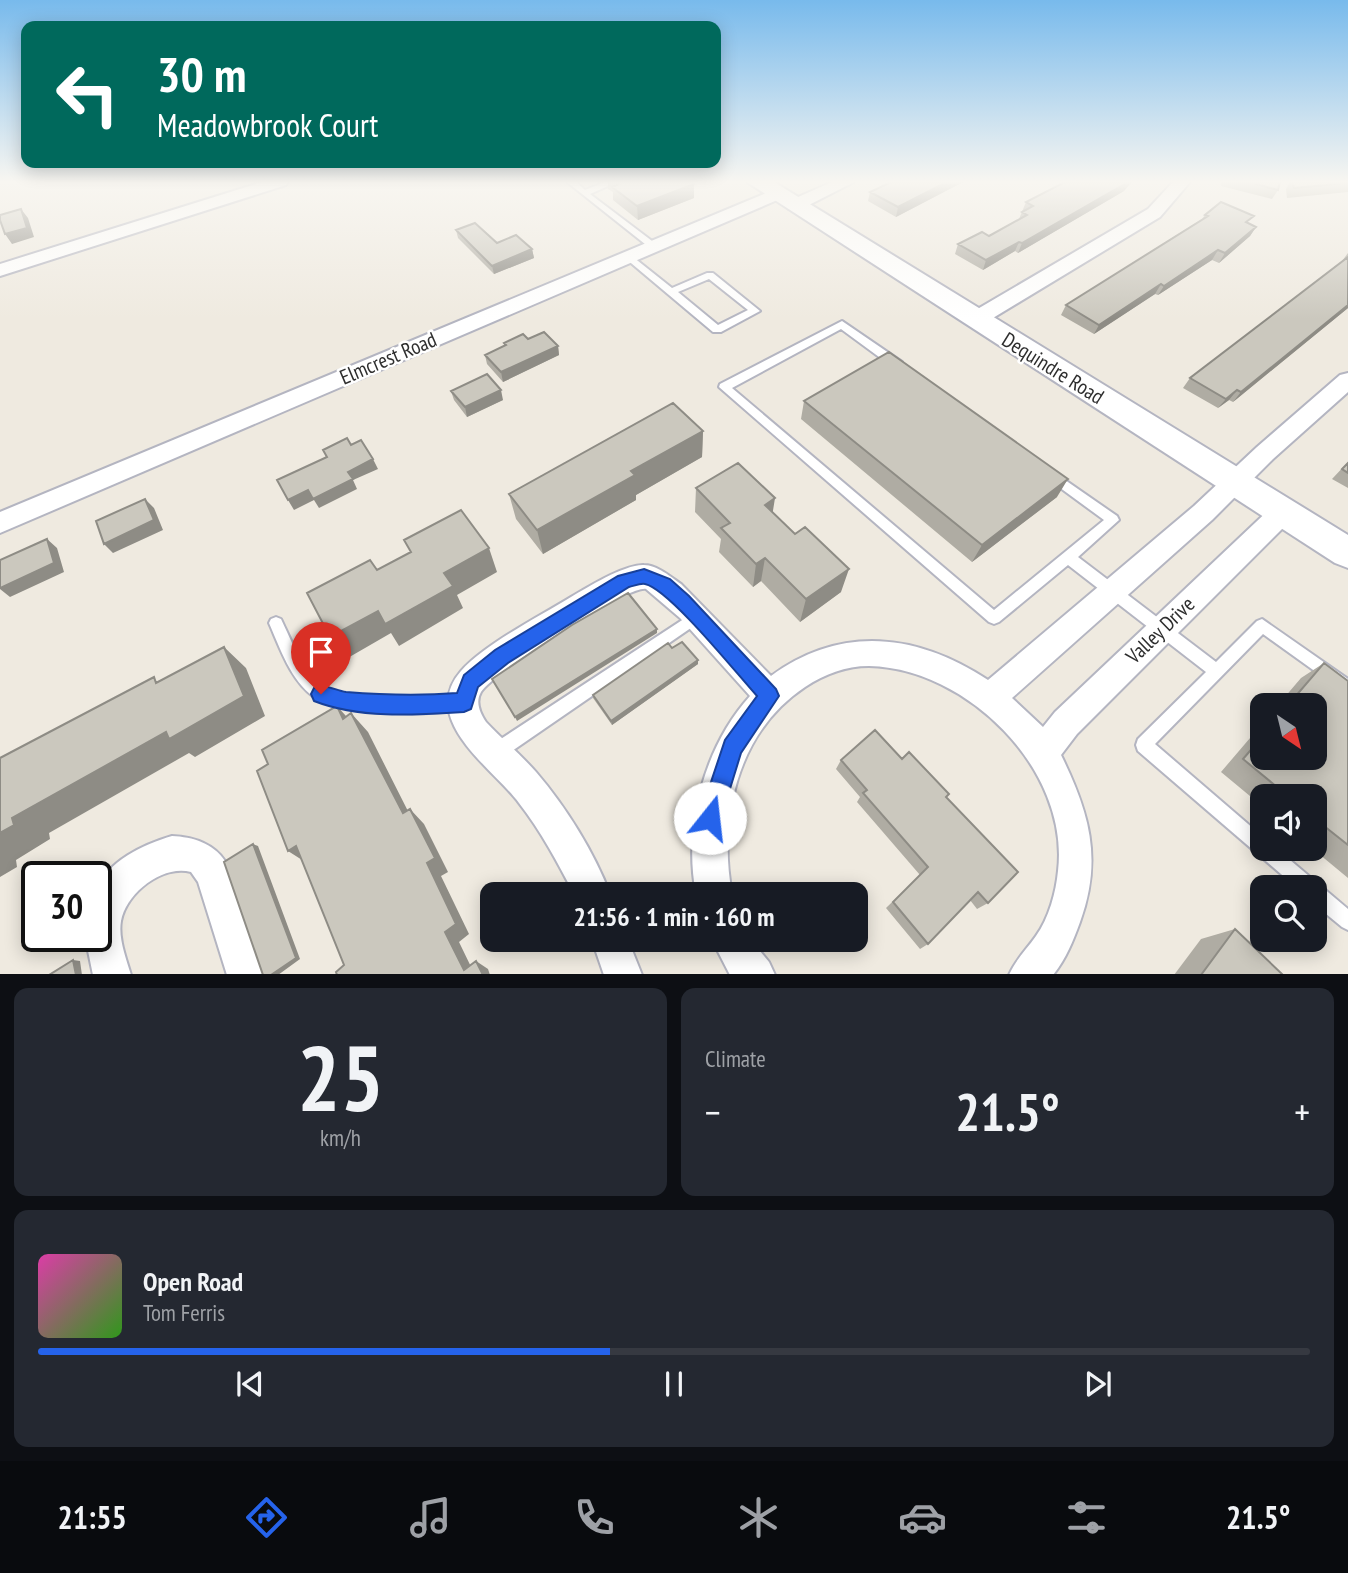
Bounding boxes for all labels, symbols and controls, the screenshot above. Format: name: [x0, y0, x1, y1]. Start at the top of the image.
text: 30 m: [157, 42, 246, 106]
icon: left: [42, 49, 133, 140]
text: Meadowbrook Court: [157, 104, 378, 146]
street label: Elmcrest Road: [335, 326, 441, 390]
street label: Dequindre Road: [997, 326, 1109, 410]
street label: Valley Drive: [1119, 591, 1200, 670]
pin: [291, 622, 351, 694]
icon: arrive: [302, 633, 340, 671]
north arrow: [1250, 693, 1326, 770]
map controls: [1250, 693, 1327, 952]
position arrow: [673, 781, 747, 855]
button: sound: [1250, 784, 1327, 861]
speed limit sign: 30: [21, 861, 112, 952]
button: search: [1250, 875, 1327, 952]
text: 21:56 · 1 min · 160 m: [574, 900, 774, 933]
text: 25: [297, 1018, 384, 1136]
text: Climate: [705, 1044, 766, 1073]
text: 21.5°: [955, 1078, 1060, 1145]
text: −: [705, 1087, 721, 1136]
text: +: [1294, 1087, 1310, 1136]
text: km/h: [320, 1123, 361, 1152]
text: Open Road: [143, 1265, 243, 1298]
text: Tom Ferris: [143, 1298, 225, 1327]
icon: previous: [231, 1365, 269, 1403]
icon: pause: [655, 1365, 693, 1403]
icon: next: [1079, 1365, 1117, 1403]
icon: directions: [242, 1493, 291, 1542]
icon: music: [406, 1493, 455, 1542]
icon: phone: [570, 1493, 619, 1542]
icon: climate: [734, 1493, 783, 1542]
icon: car: [898, 1493, 947, 1542]
icon: filters: [1062, 1493, 1111, 1542]
text: 21:55: [58, 1496, 127, 1538]
text: 21.5°: [1226, 1496, 1290, 1538]

